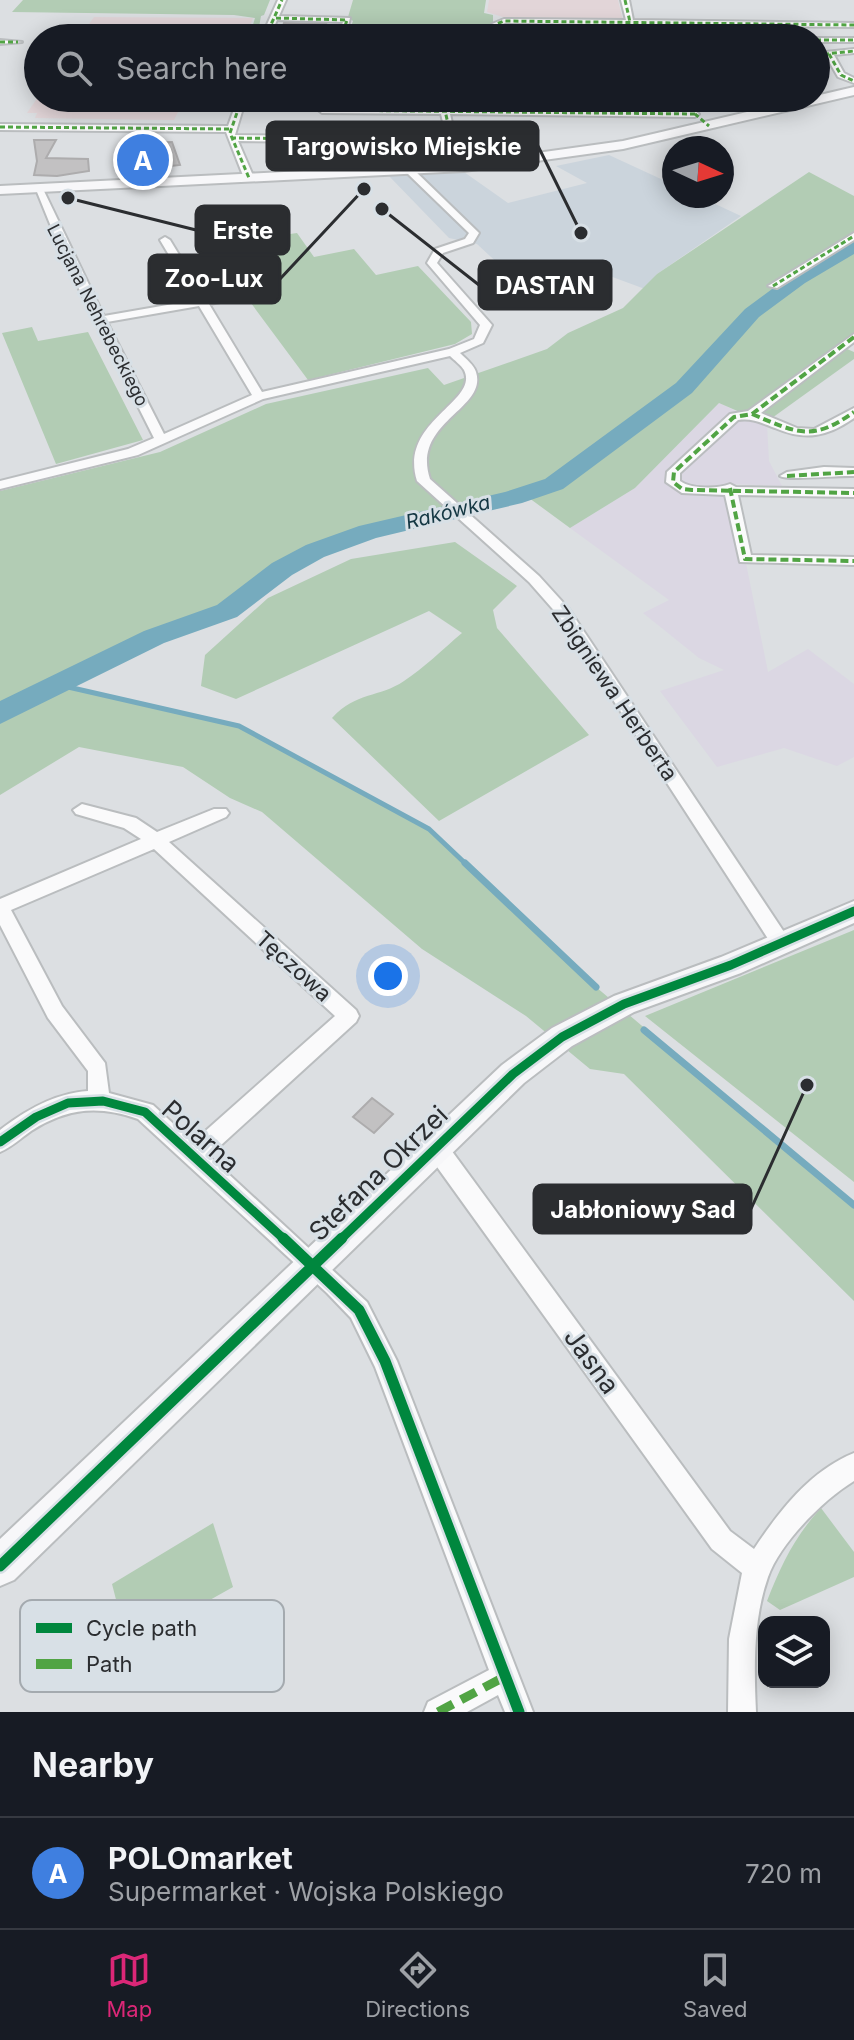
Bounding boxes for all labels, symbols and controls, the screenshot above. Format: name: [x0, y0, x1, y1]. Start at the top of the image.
search box: [24, 24, 830, 112]
icon: search: [52, 46, 96, 90]
text: Search here: [116, 50, 288, 86]
callout: Targowisko Miejskie: [267, 122, 538, 170]
pin: A: [117, 130, 169, 190]
text: Targowisko Miejskie: [283, 132, 521, 161]
north arrow: [662, 136, 734, 208]
callout: Erste: [196, 206, 289, 254]
text: Erste: [213, 216, 273, 245]
street label: Lucjana Nehrebeckiego: [43, 220, 153, 410]
callout: Zoo-Lux: [149, 255, 280, 303]
callout: DASTAN: [479, 261, 611, 309]
text: Zoo-Lux: [164, 264, 264, 293]
text: DASTAN: [495, 271, 595, 300]
water label: Rakówka: [403, 490, 493, 534]
street label: Zbigniewa Herberta: [547, 600, 683, 786]
street label: Tęczowa: [251, 925, 337, 1007]
your location: [368, 956, 408, 996]
street label: Polarna: [156, 1093, 246, 1179]
street label: Stefana Okrzei: [302, 1099, 454, 1247]
callout: Jabłoniowy Sad: [534, 1185, 751, 1233]
text: Jabłoniowy Sad: [550, 1195, 736, 1224]
street label: Jasna: [558, 1322, 626, 1400]
legend: [20, 1600, 284, 1692]
text: Cycle path: [86, 1615, 197, 1641]
map controls: [758, 1616, 830, 1688]
button: layers: [758, 1616, 830, 1688]
text: Path: [86, 1651, 133, 1677]
text: Nearby: [32, 1744, 154, 1785]
text: POLOmarket: [108, 1840, 293, 1876]
text: A: [48, 1858, 68, 1889]
text: 720 m: [745, 1858, 822, 1889]
text: Supermarket · Wojska Polskiego: [108, 1876, 504, 1907]
tab: Map: [107, 1948, 152, 2022]
tab: Directions: [365, 1948, 470, 2022]
tab: Saved: [683, 1948, 747, 2022]

